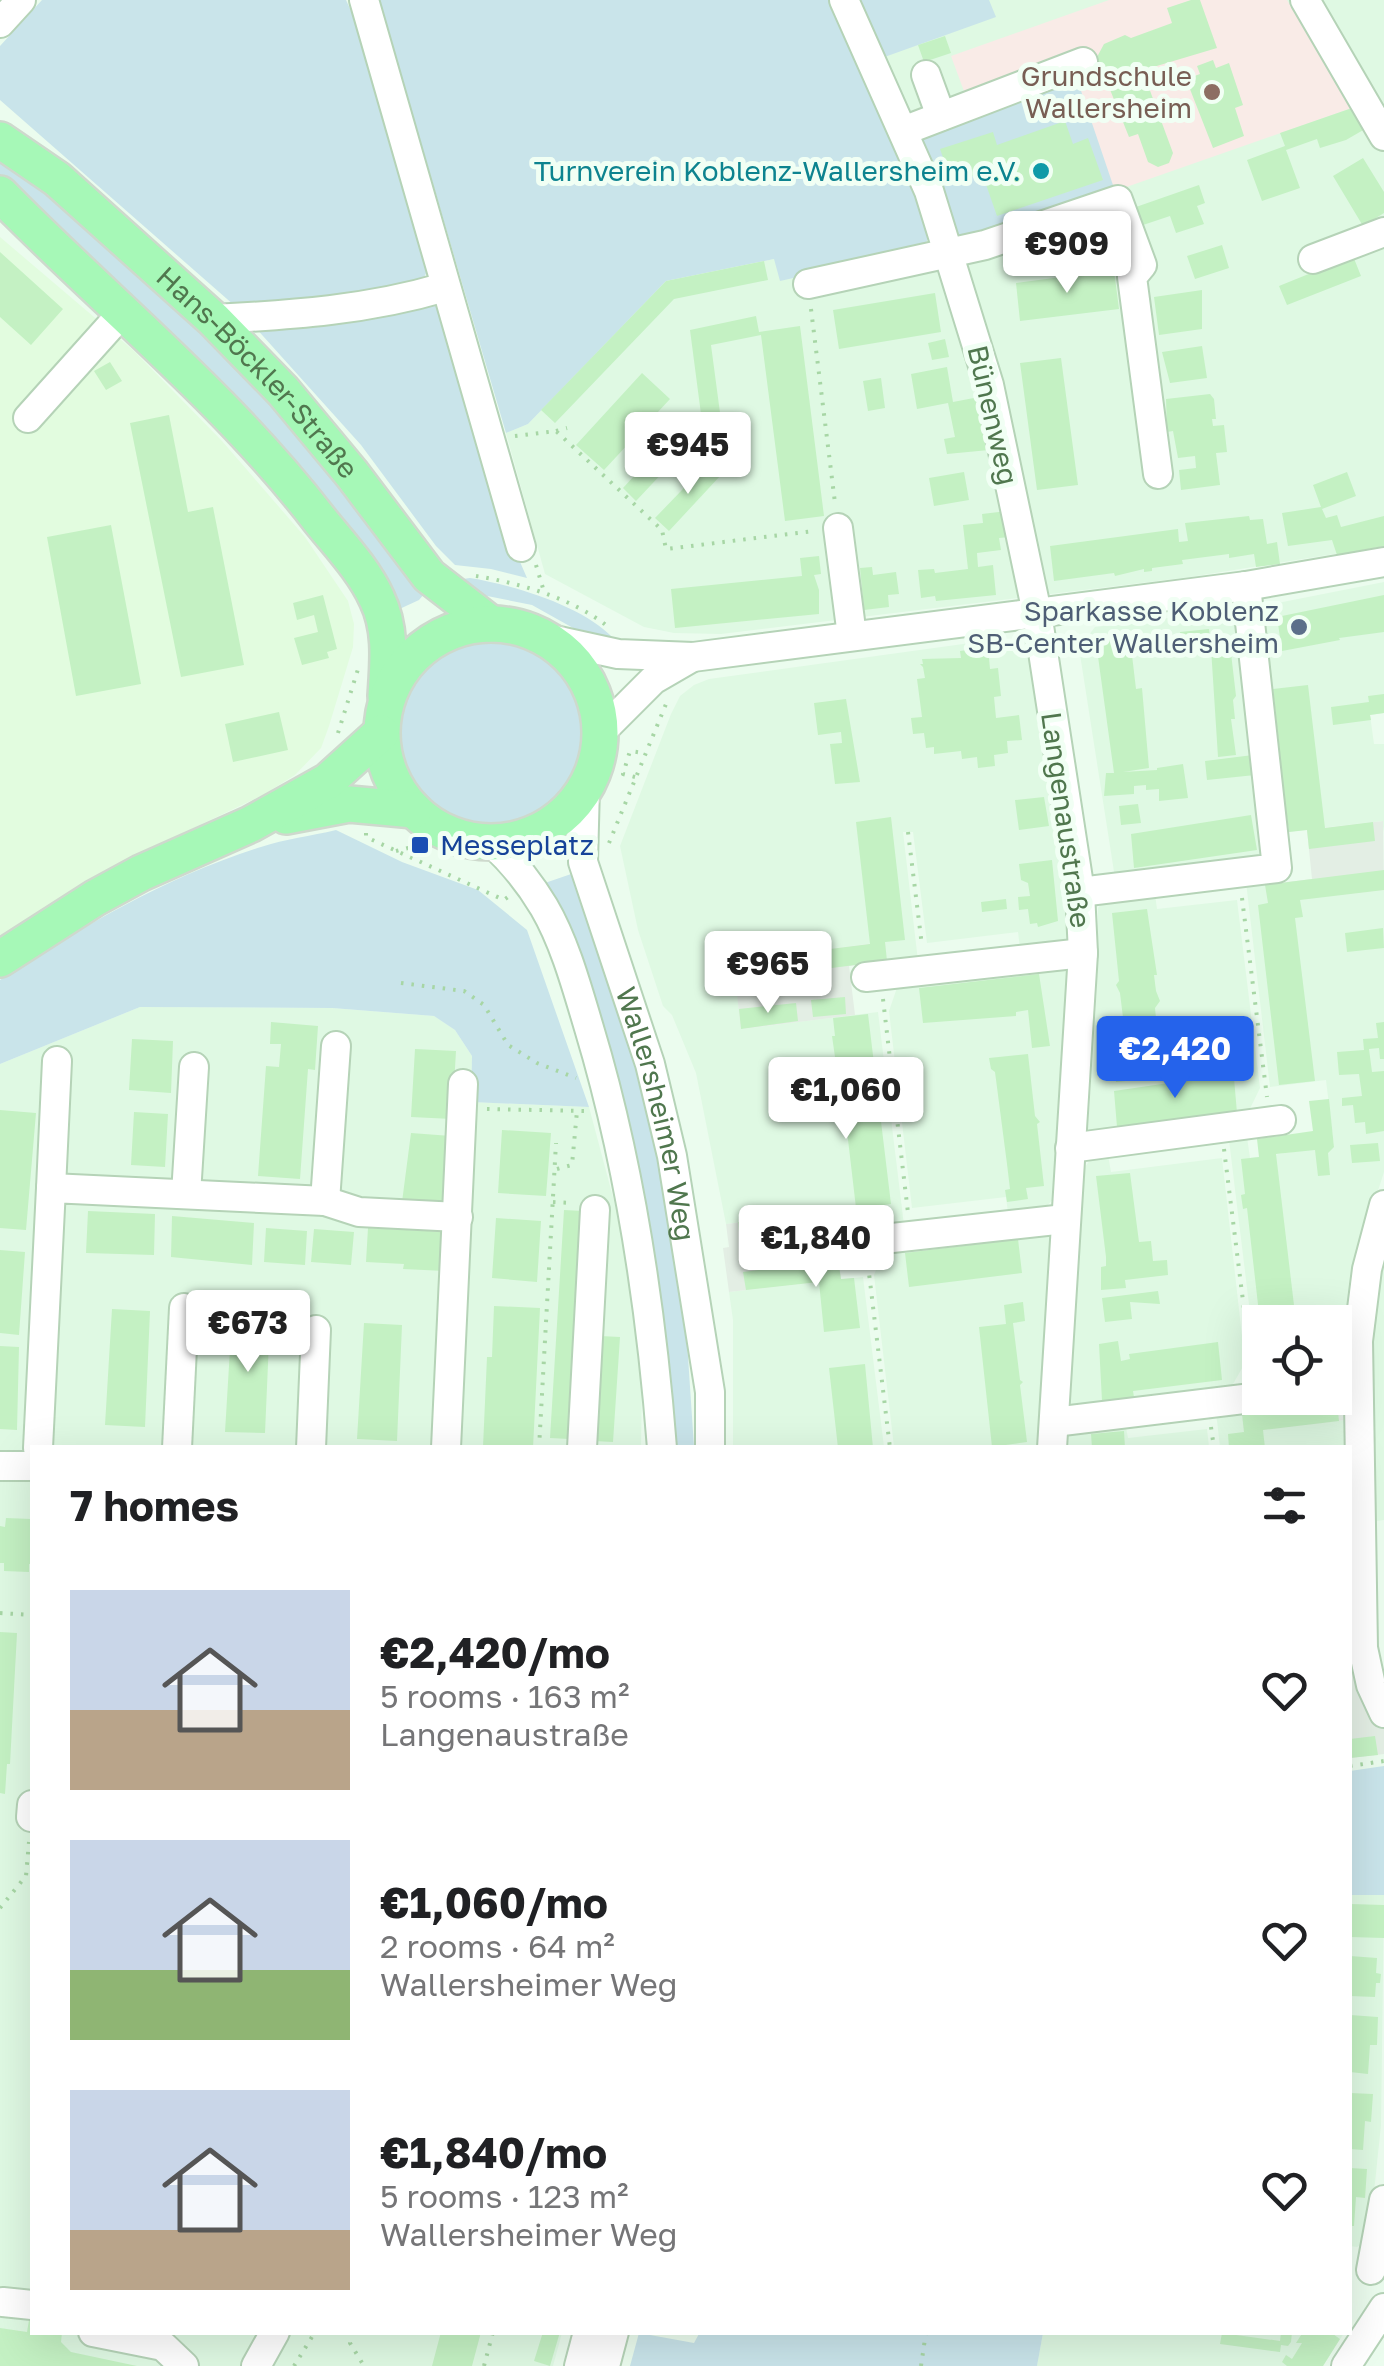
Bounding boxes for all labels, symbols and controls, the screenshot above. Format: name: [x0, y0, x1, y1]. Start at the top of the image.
place label: Grundschule Wallersheim: [1021, 59, 1192, 124]
marker: Grundschule Wallersheim: [1201, 81, 1223, 103]
place label: Turnverein Koblenz-Wallersheim e.V.: [534, 154, 1021, 187]
marker: Turnverein Koblenz-Wallersheim e.V.: [1030, 160, 1052, 182]
pin: €909: [1008, 211, 1126, 296]
text: €909: [1025, 224, 1109, 262]
street label: Hans-Böckler-Straße: [150, 260, 365, 485]
street label: Bünenweg: [961, 342, 1026, 488]
pin: €945: [629, 412, 747, 497]
text: €945: [647, 425, 729, 463]
place label: Sparkasse Koblenz SB-Center Wallersheim: [967, 594, 1279, 659]
marker: Sparkasse Koblenz SB-Center Wallersheim: [1288, 616, 1310, 638]
street label: Langenaustraße: [1035, 710, 1098, 930]
place label: Messeplatz: [440, 828, 594, 861]
marker: Messeplatz: [409, 834, 431, 856]
pin: €965: [709, 931, 827, 1016]
text: €965: [727, 944, 809, 982]
street label: Wallersheimer Weg: [610, 983, 702, 1243]
pin: €2,420: [1094, 1016, 1256, 1101]
text: €2,420: [1119, 1029, 1231, 1067]
pin: €1,060: [765, 1057, 927, 1142]
text: €1,060: [790, 1070, 902, 1108]
pin: €1,840: [735, 1205, 897, 1290]
text: €1,840: [761, 1218, 871, 1256]
pin: €673: [189, 1290, 307, 1375]
text: €673: [208, 1303, 288, 1341]
map controls: [1242, 1305, 1352, 1415]
button: locate: [1242, 1305, 1352, 1415]
icon: filters: [1257, 1478, 1312, 1533]
text: 7 homes: [70, 1480, 239, 1530]
text: €2,420/mo: [380, 1627, 610, 1677]
icon: home: [150, 1630, 270, 1750]
icon: heart: [1257, 1663, 1312, 1718]
text: 5 rooms · 163 m²: [380, 1677, 629, 1715]
text: Langenaustraße: [380, 1715, 629, 1753]
text: €1,060/mo: [380, 1877, 608, 1927]
icon: home: [150, 1880, 270, 2000]
icon: heart: [1257, 1913, 1312, 1968]
text: 2 rooms · 64 m²: [380, 1927, 615, 1965]
text: Wallersheimer Weg: [380, 1965, 678, 2003]
text: €1,840/mo: [380, 2127, 607, 2177]
icon: home: [150, 2130, 270, 2250]
icon: heart: [1257, 2163, 1312, 2218]
text: 5 rooms · 123 m²: [380, 2177, 629, 2215]
text: Wallersheimer Weg: [380, 2215, 678, 2253]

